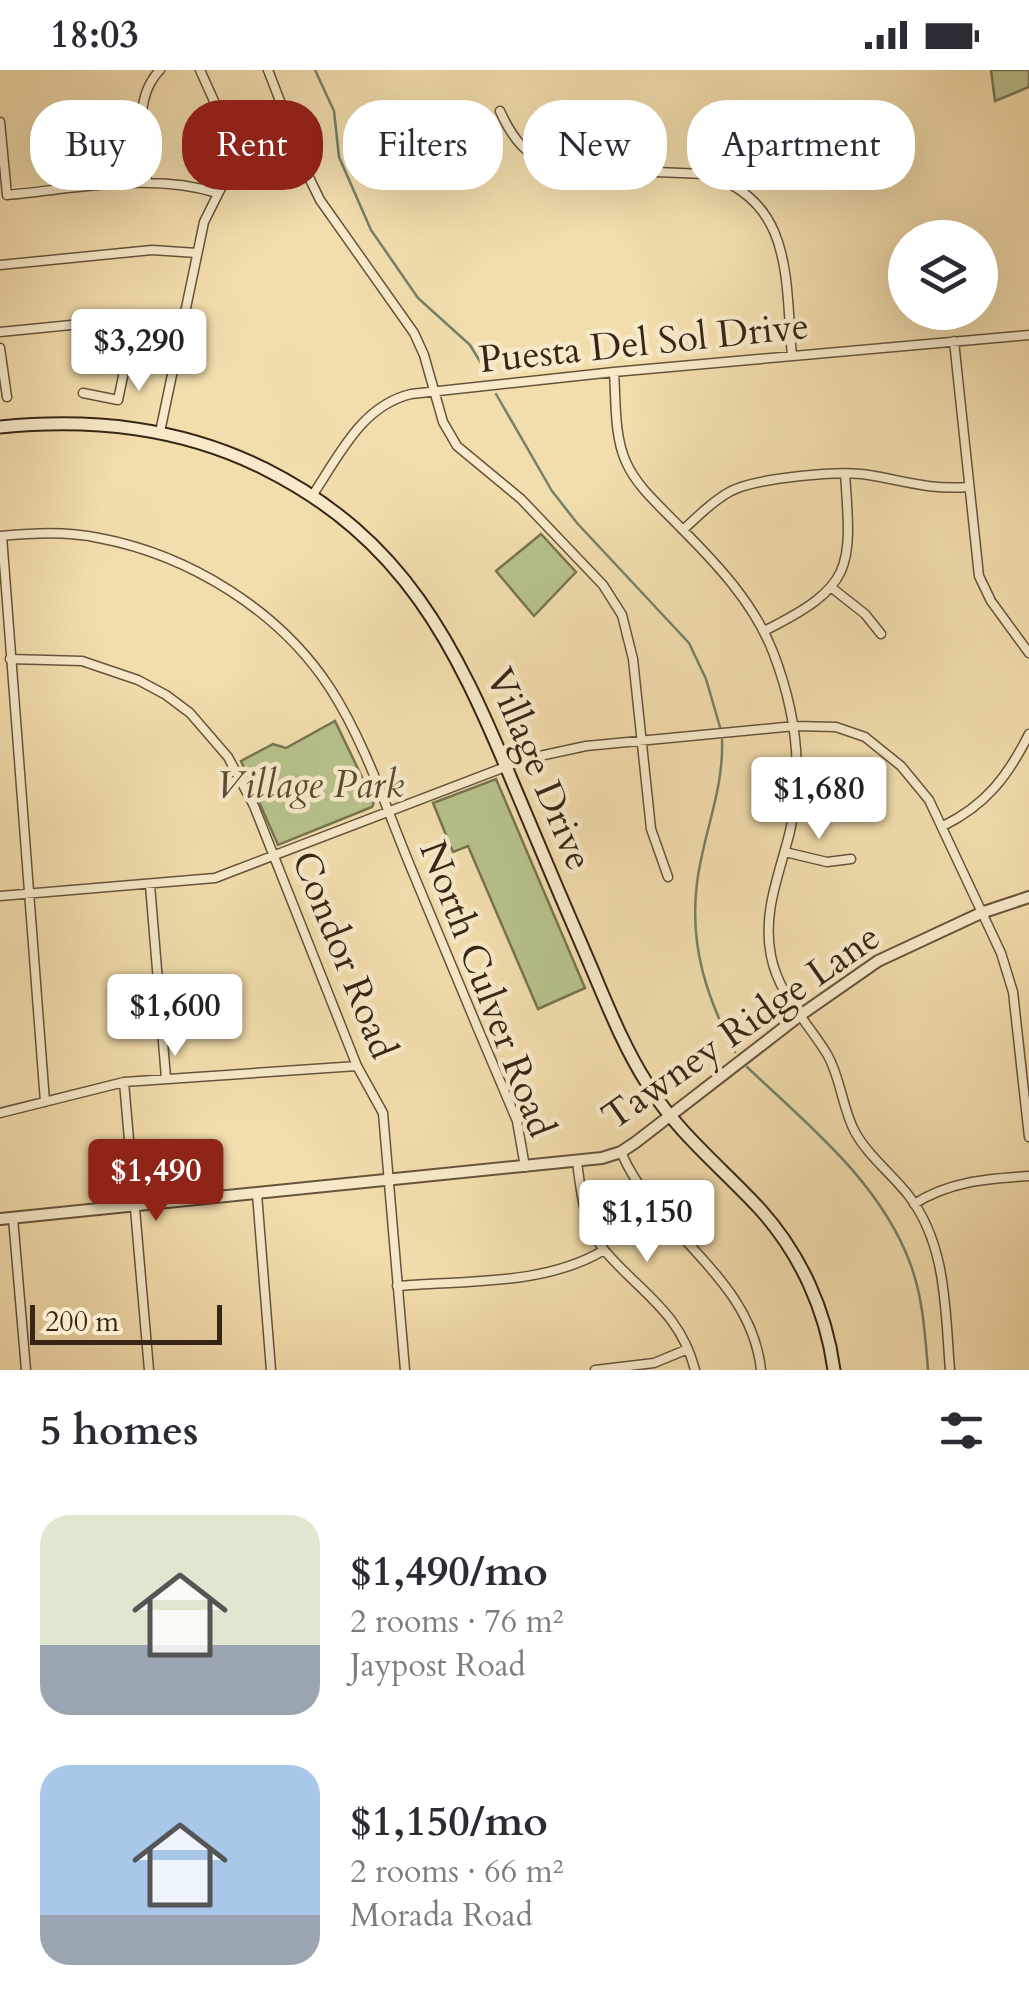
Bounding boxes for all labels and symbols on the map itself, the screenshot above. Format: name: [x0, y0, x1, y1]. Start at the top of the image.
street label: Puesta Del Sol Drive: [477, 300, 811, 386]
pin: $3,290: [58, 309, 220, 394]
street label: Village Drive: [473, 660, 605, 878]
pin: $1,680: [738, 757, 900, 842]
park label: Village Park: [216, 759, 404, 811]
street label: North Culver Road: [407, 833, 567, 1145]
street label: Condor Road: [279, 843, 409, 1067]
street label: Tawney Ridge Lane: [592, 912, 890, 1142]
pin: $1,600: [94, 974, 256, 1059]
pin: $1,490: [75, 1139, 237, 1224]
pin: $1,150: [566, 1180, 728, 1265]
scale bar: [30, 1300, 222, 1344]

